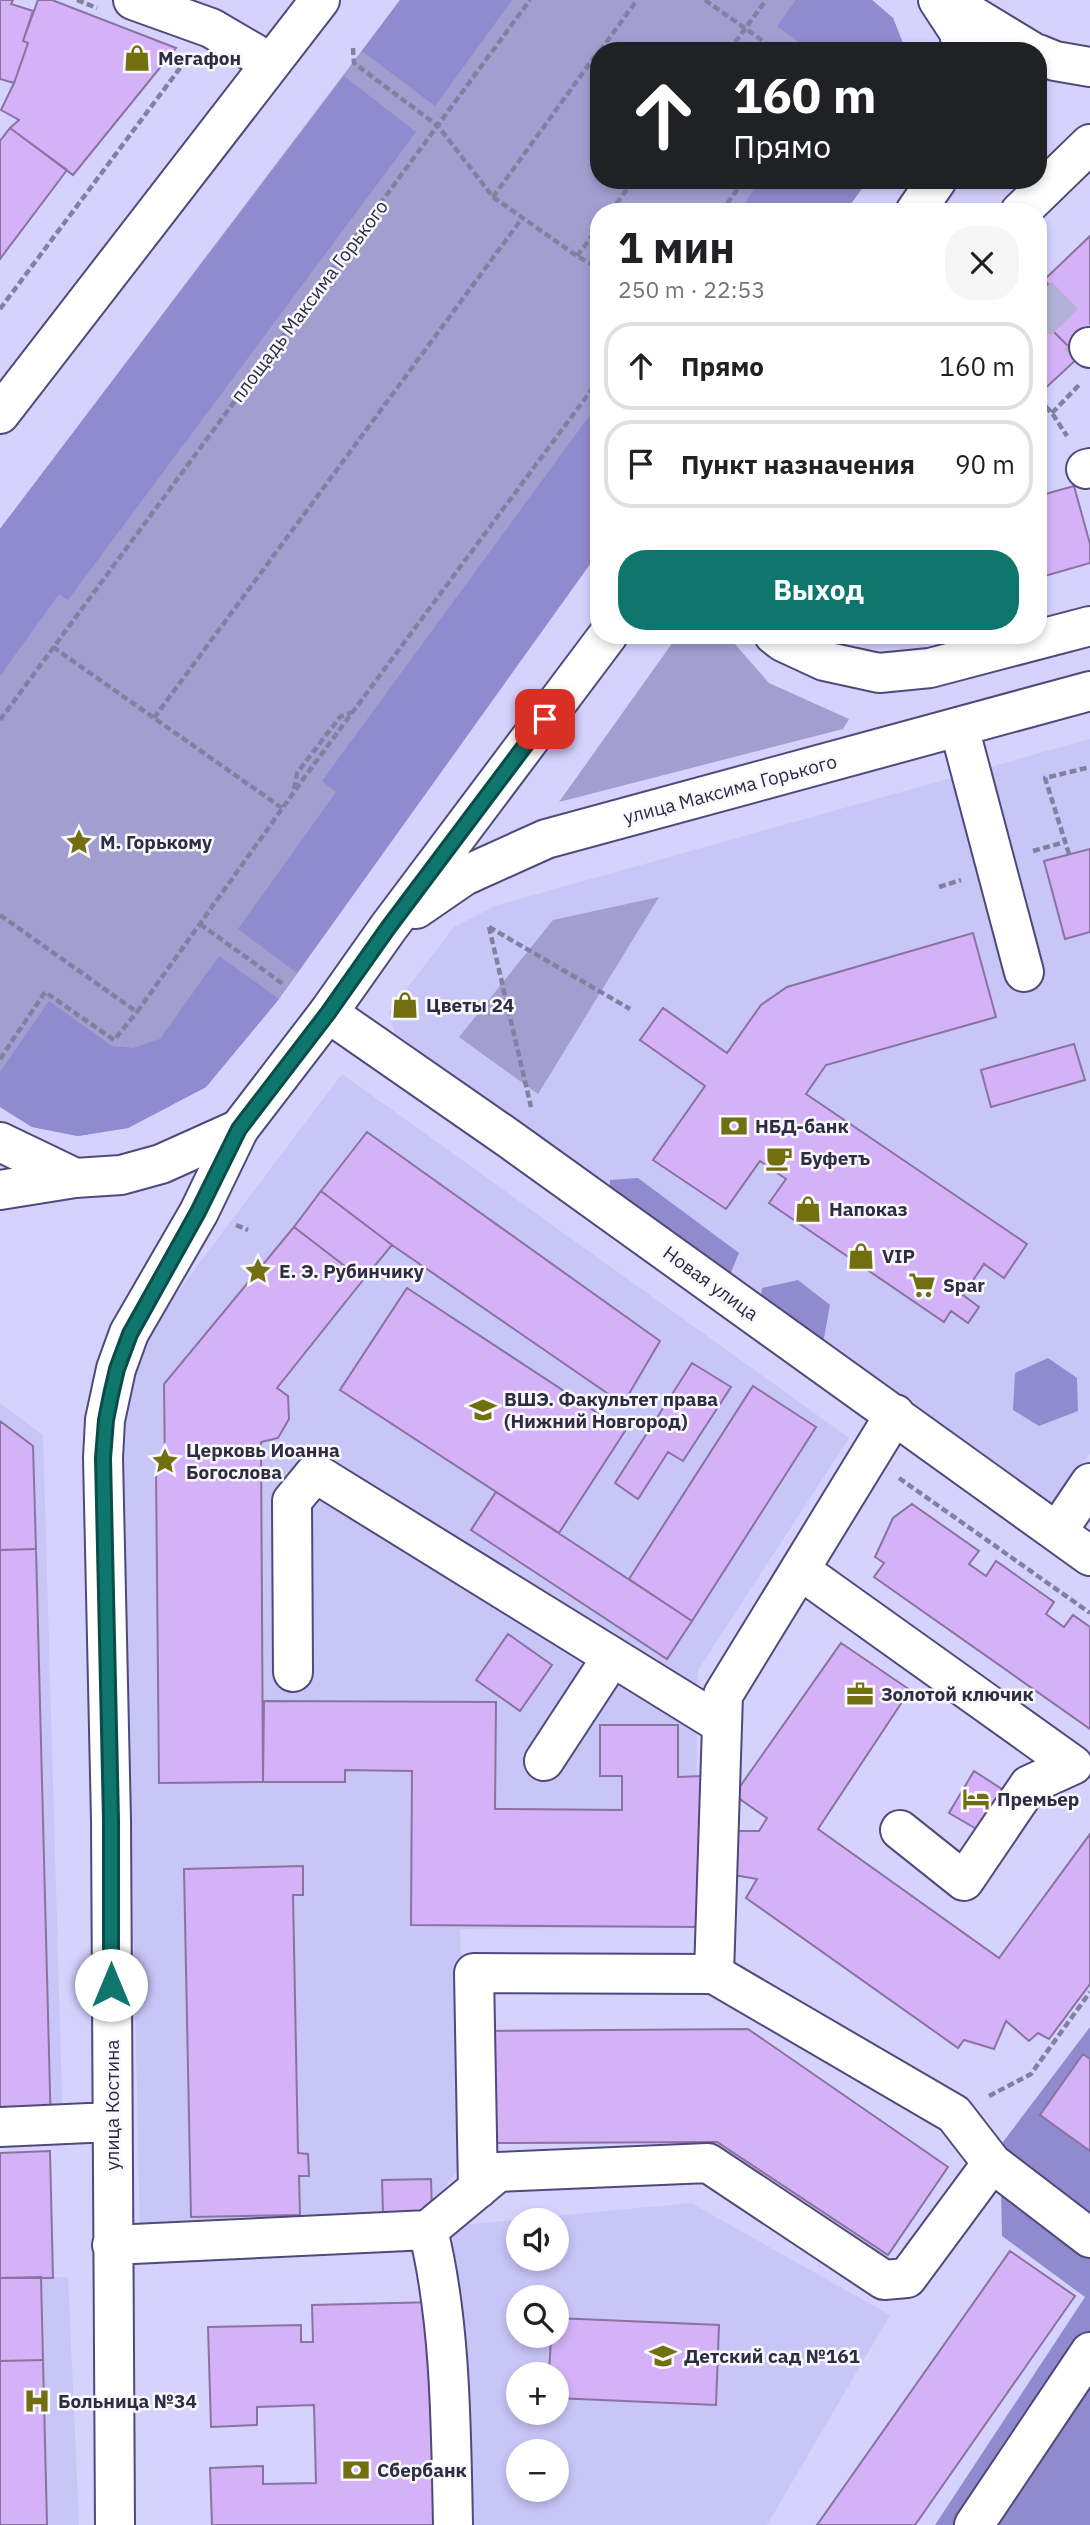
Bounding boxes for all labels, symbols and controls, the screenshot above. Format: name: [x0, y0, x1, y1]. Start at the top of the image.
shop icon: Мегафон: [122, 43, 152, 73]
place label: Мегафон: [158, 46, 241, 70]
text: 160 m: [733, 63, 877, 126]
icon: ahead: [618, 70, 709, 161]
text: Прямо: [733, 125, 831, 167]
street label: площадь Максима Горького: [225, 195, 393, 407]
text: 1 мин: [618, 220, 735, 275]
button: close: [945, 226, 1019, 300]
text: 250 m · 22:53: [618, 274, 765, 304]
icon: ahead: [622, 347, 660, 385]
text: Прямо: [681, 349, 764, 383]
text: 160 m: [939, 349, 1015, 383]
icon: arrive: [622, 445, 660, 483]
text: Пункт назначения: [681, 447, 915, 481]
text: 90 m: [955, 447, 1015, 481]
button: Выход: [618, 550, 1019, 630]
pin: [515, 689, 575, 749]
icon: arrive: [526, 700, 564, 738]
street label: улица Максима Горького: [621, 749, 839, 829]
place icon: М. Горькому: [64, 827, 94, 857]
place label: М. Горькому: [100, 830, 213, 854]
shop icon: Цветы 24: [390, 990, 420, 1020]
place label: Цветы 24: [426, 993, 514, 1017]
bank icon: НБД-банк: [719, 1111, 749, 1141]
place label: НБД-банк: [755, 1114, 849, 1138]
cafe icon: Буфетъ: [764, 1143, 794, 1173]
place label: Буфетъ: [800, 1146, 870, 1170]
shop icon: Напоказ: [793, 1194, 823, 1224]
place label: Напоказ: [829, 1197, 908, 1221]
street label: Новая улица: [659, 1240, 763, 1326]
shop icon: VIP: [846, 1241, 876, 1271]
place label: VIP: [882, 1244, 915, 1268]
place icon: Е. Э. Рубинчику: [243, 1256, 273, 1286]
place label: Е. Э. Рубинчику: [279, 1259, 425, 1283]
supermarket icon: Spar: [907, 1270, 937, 1300]
place label: Spar: [943, 1273, 985, 1297]
place label: ВШЭ. Факультет права (Нижний Новгород): [504, 1387, 718, 1433]
school or university icon: ВШЭ. Факультет права (Нижний Новгород): [468, 1395, 498, 1425]
place label: Церковь Иоанна Богослова: [186, 1438, 340, 1484]
place icon: Церковь Иоанна Богослова: [150, 1446, 180, 1476]
office icon: Золотой ключик: [845, 1679, 875, 1709]
place label: Золотой ключик: [881, 1682, 1034, 1706]
hotel icon: Премьер: [961, 1784, 991, 1814]
place label: Премьер: [997, 1787, 1079, 1811]
position arrow: [74, 1948, 148, 2022]
street label: улица Костина: [100, 2040, 124, 2170]
map controls: [506, 2208, 569, 2502]
button: sound: [506, 2208, 569, 2271]
button: search: [506, 2285, 569, 2348]
school or university icon: Детский сад №161: [648, 2341, 678, 2371]
place label: Детский сад №161: [684, 2344, 861, 2368]
button: +: [506, 2362, 569, 2425]
hospital icon: Больница №34: [22, 2386, 52, 2416]
place label: Больница №34: [58, 2389, 197, 2413]
button: −: [506, 2439, 569, 2502]
bank icon: Сбербанк: [341, 2455, 371, 2485]
place label: Сбербанк: [377, 2458, 467, 2482]

